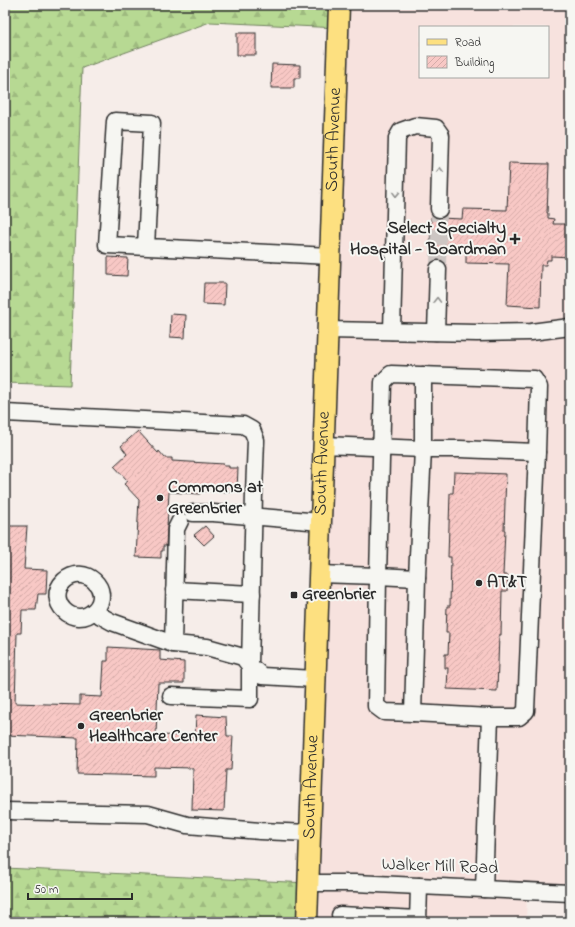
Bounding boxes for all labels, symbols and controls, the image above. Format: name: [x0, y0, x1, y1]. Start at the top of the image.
legend: [419, 26, 549, 78]
text: Road: [455, 34, 481, 52]
text: Building: [454, 54, 494, 73]
street label: South Avenue: [319, 86, 349, 192]
one-way arrow: [436, 167, 444, 173]
one-way arrow: [392, 191, 400, 197]
place label: Select Specialty Hospital - Boardman: [350, 216, 506, 263]
marker: Select Specialty Hospital - Boardman: [509, 233, 521, 245]
one-way arrow: [433, 297, 441, 303]
street label: South Avenue: [308, 410, 338, 516]
place label: Commons at Greenbrier: [168, 475, 264, 522]
marker: Commons at Greenbrier: [155, 493, 165, 503]
place label: AT&T: [487, 570, 528, 596]
marker: AT&T: [474, 578, 484, 588]
place label: Greenbrier: [302, 582, 376, 608]
marker: Greenbrier: [289, 590, 299, 600]
place label: Greenbrier Healthcare Center: [89, 703, 218, 750]
marker: Greenbrier Healthcare Center: [76, 721, 86, 731]
street label: South Avenue: [297, 734, 327, 840]
street label: Walker Mill Road: [381, 852, 499, 882]
scale bar: [28, 875, 132, 901]
text: 50 m: [34, 881, 58, 899]

